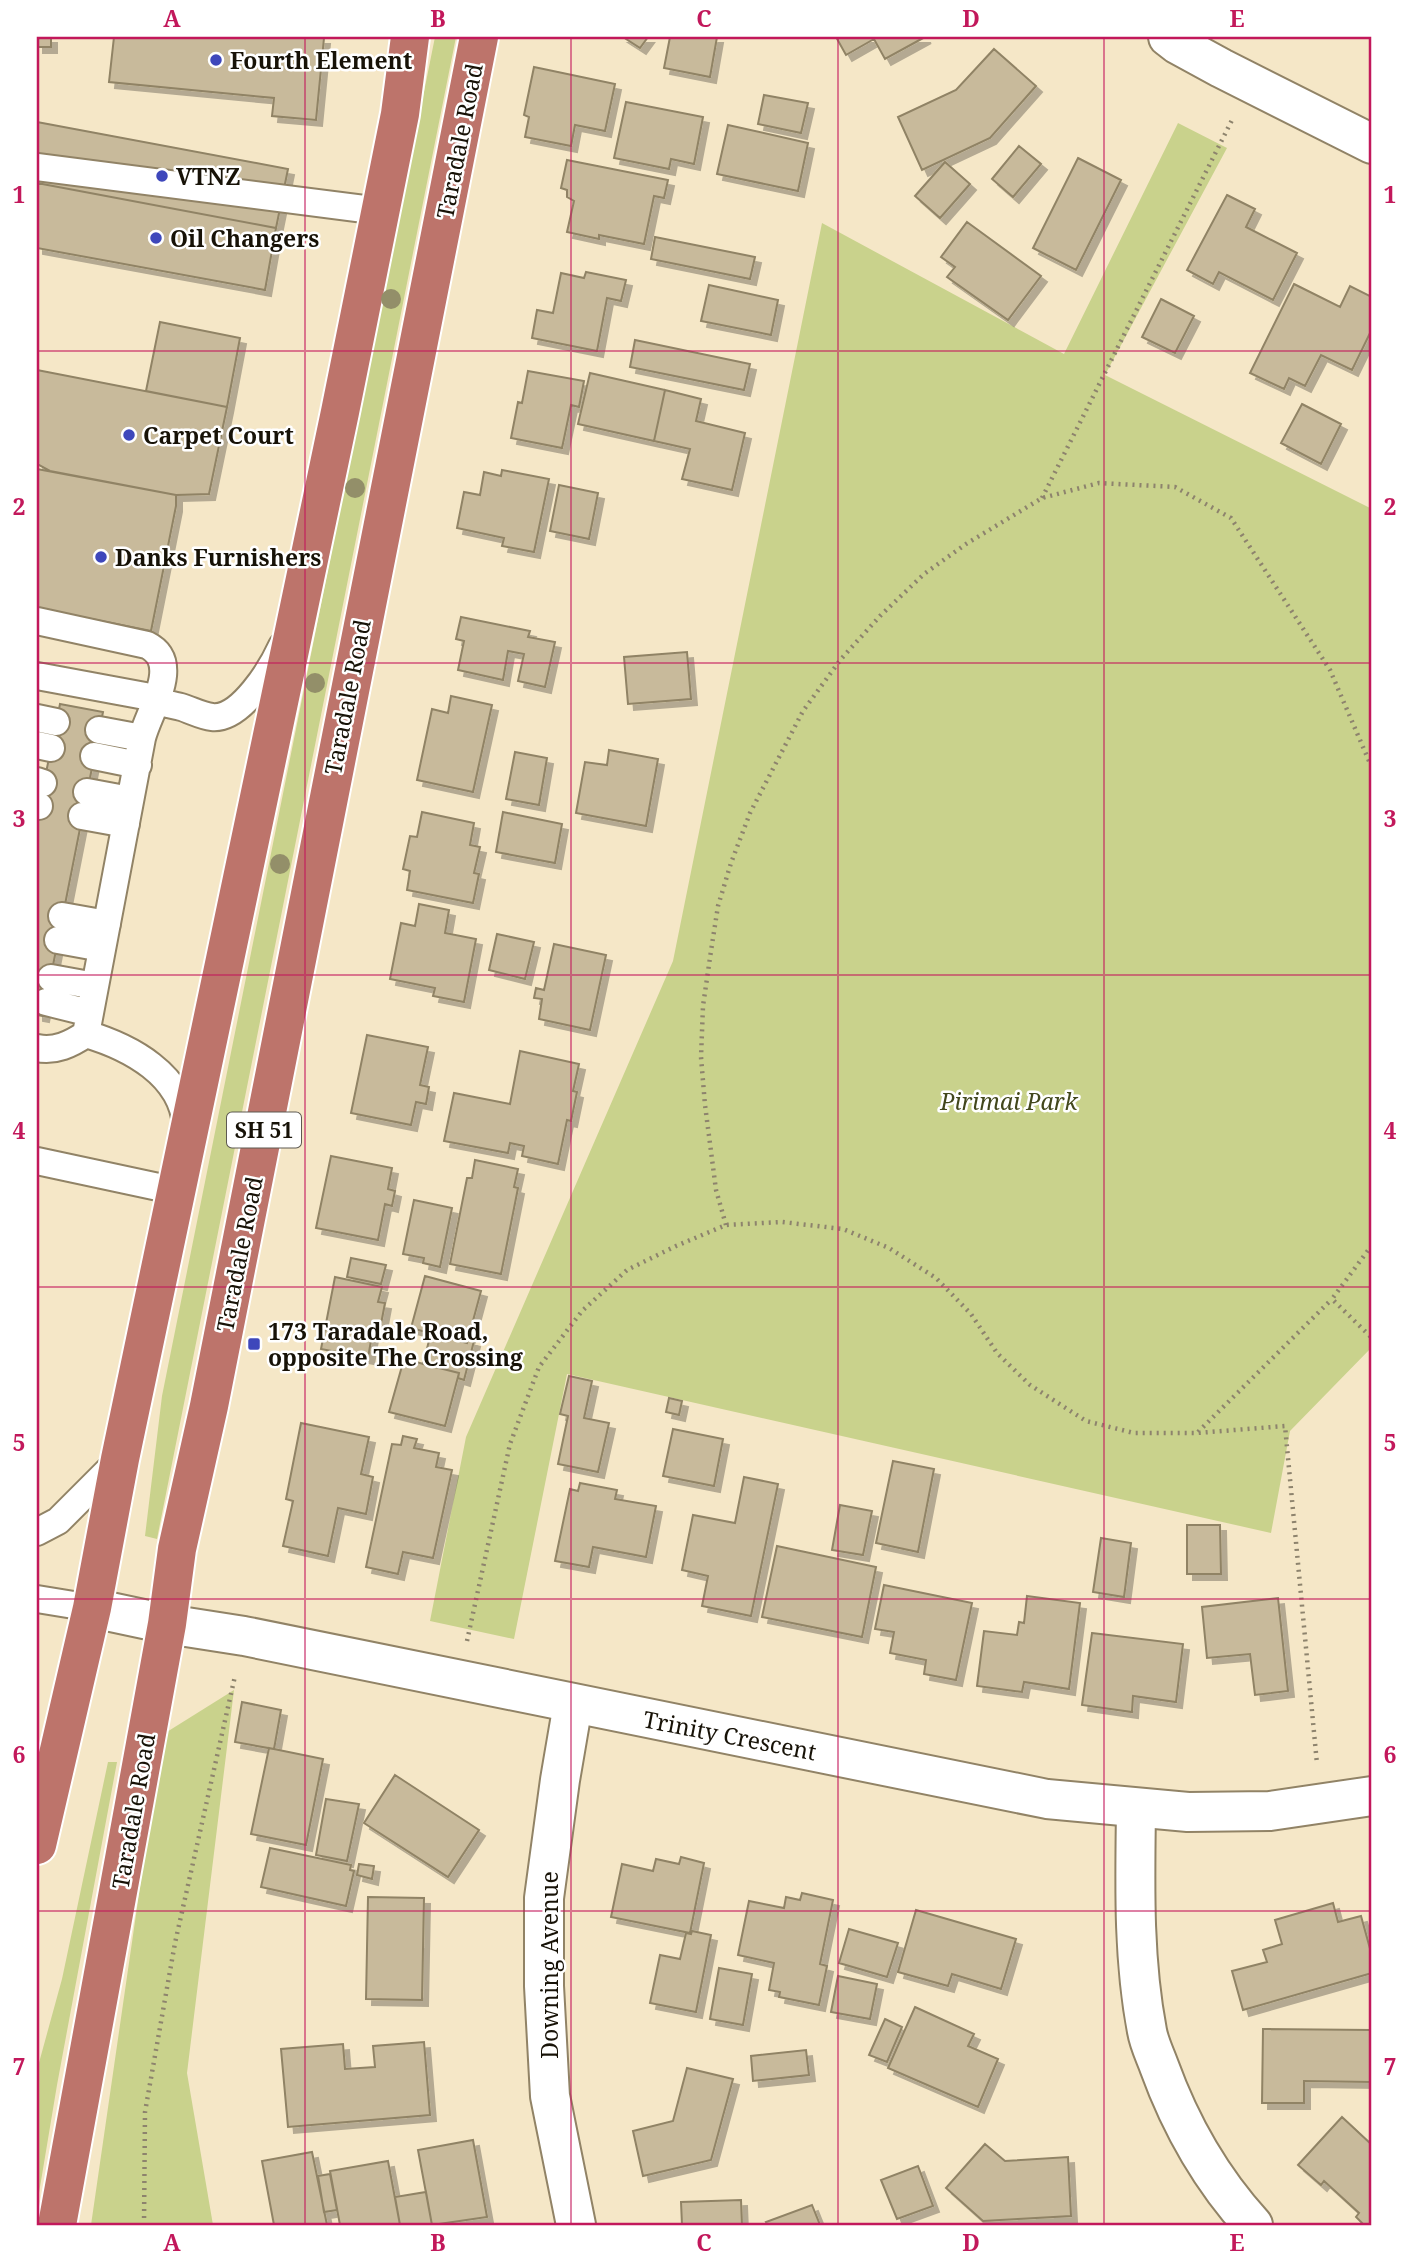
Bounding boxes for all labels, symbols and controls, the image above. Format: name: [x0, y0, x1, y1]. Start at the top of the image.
text: A: [163, 2, 181, 34]
text: B: [430, 2, 446, 34]
text: C: [696, 2, 712, 34]
text: D: [962, 2, 980, 34]
text: E: [1229, 2, 1245, 34]
place label: Fourth Element: [230, 44, 412, 76]
marker: Fourth Element: [208, 52, 224, 68]
street label: Taradale Road: [428, 61, 490, 221]
place label: VTNZ: [176, 160, 241, 192]
marker: VTNZ: [154, 168, 170, 184]
text: 1: [13, 178, 26, 210]
text: 1: [1384, 178, 1397, 210]
place label: Oil Changers: [170, 222, 319, 254]
marker: Oil Changers: [148, 230, 164, 246]
place label: Carpet Court: [143, 419, 294, 451]
marker: Carpet Court: [121, 427, 137, 443]
text: 2: [13, 490, 26, 522]
text: 2: [1384, 490, 1397, 522]
place label: Danks Furnishers: [115, 541, 321, 573]
marker: Danks Furnishers: [93, 549, 109, 565]
street label: Taradale Road: [316, 617, 378, 777]
text: 3: [13, 802, 26, 834]
text: 3: [1384, 802, 1397, 834]
park label: Pirimai Park: [939, 1085, 1079, 1117]
road number: SH 51: [227, 1112, 301, 1148]
text: 4: [13, 1114, 26, 1146]
text: 4: [1384, 1114, 1397, 1146]
street label: Taradale Road: [208, 1174, 270, 1334]
place label: 173 Taradale Road, opposite The Crossing: [268, 1315, 523, 1373]
marker: 173 Taradale Road, opposite The Crossing: [246, 1336, 262, 1352]
text: 5: [13, 1426, 26, 1458]
text: 5: [1384, 1426, 1397, 1458]
street label: Trinity Crescent: [641, 1703, 819, 1767]
street label: Taradale Road: [104, 1731, 162, 1891]
text: 6: [13, 1738, 26, 1770]
text: 6: [1384, 1738, 1397, 1770]
street label: Downing Avenue: [533, 1871, 565, 2059]
text: 7: [13, 2050, 26, 2082]
text: 7: [1384, 2050, 1397, 2082]
text: A: [163, 2226, 181, 2258]
text: B: [430, 2226, 446, 2258]
text: C: [696, 2226, 712, 2258]
text: D: [962, 2226, 980, 2258]
text: E: [1229, 2226, 1245, 2258]

